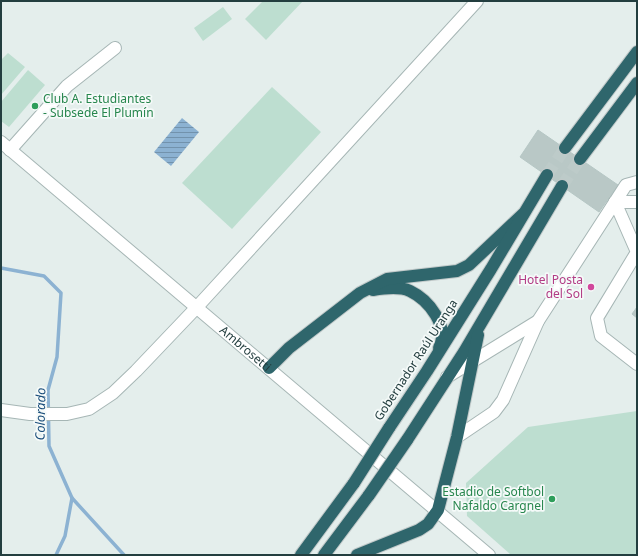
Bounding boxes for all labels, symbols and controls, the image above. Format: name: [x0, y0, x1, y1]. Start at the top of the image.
place label: Club A. Estudiantes - Subsede El Plumín: [43, 90, 154, 121]
marker: Club A. Estudiantes - Subsede El Plumín: [30, 101, 40, 111]
place label: Hotel Posta del Sol: [518, 271, 583, 302]
marker: Hotel Posta del Sol: [586, 282, 596, 292]
street label: Gobernador Raúl Uranga: [370, 296, 461, 424]
street label: Ambrosetti: [216, 322, 275, 375]
water label: Colorado: [31, 387, 49, 441]
place label: Estadio de Softbol Nafaldo Cargnel: [442, 483, 544, 514]
marker: Estadio de Softbol Nafaldo Cargnel: [547, 494, 557, 504]

